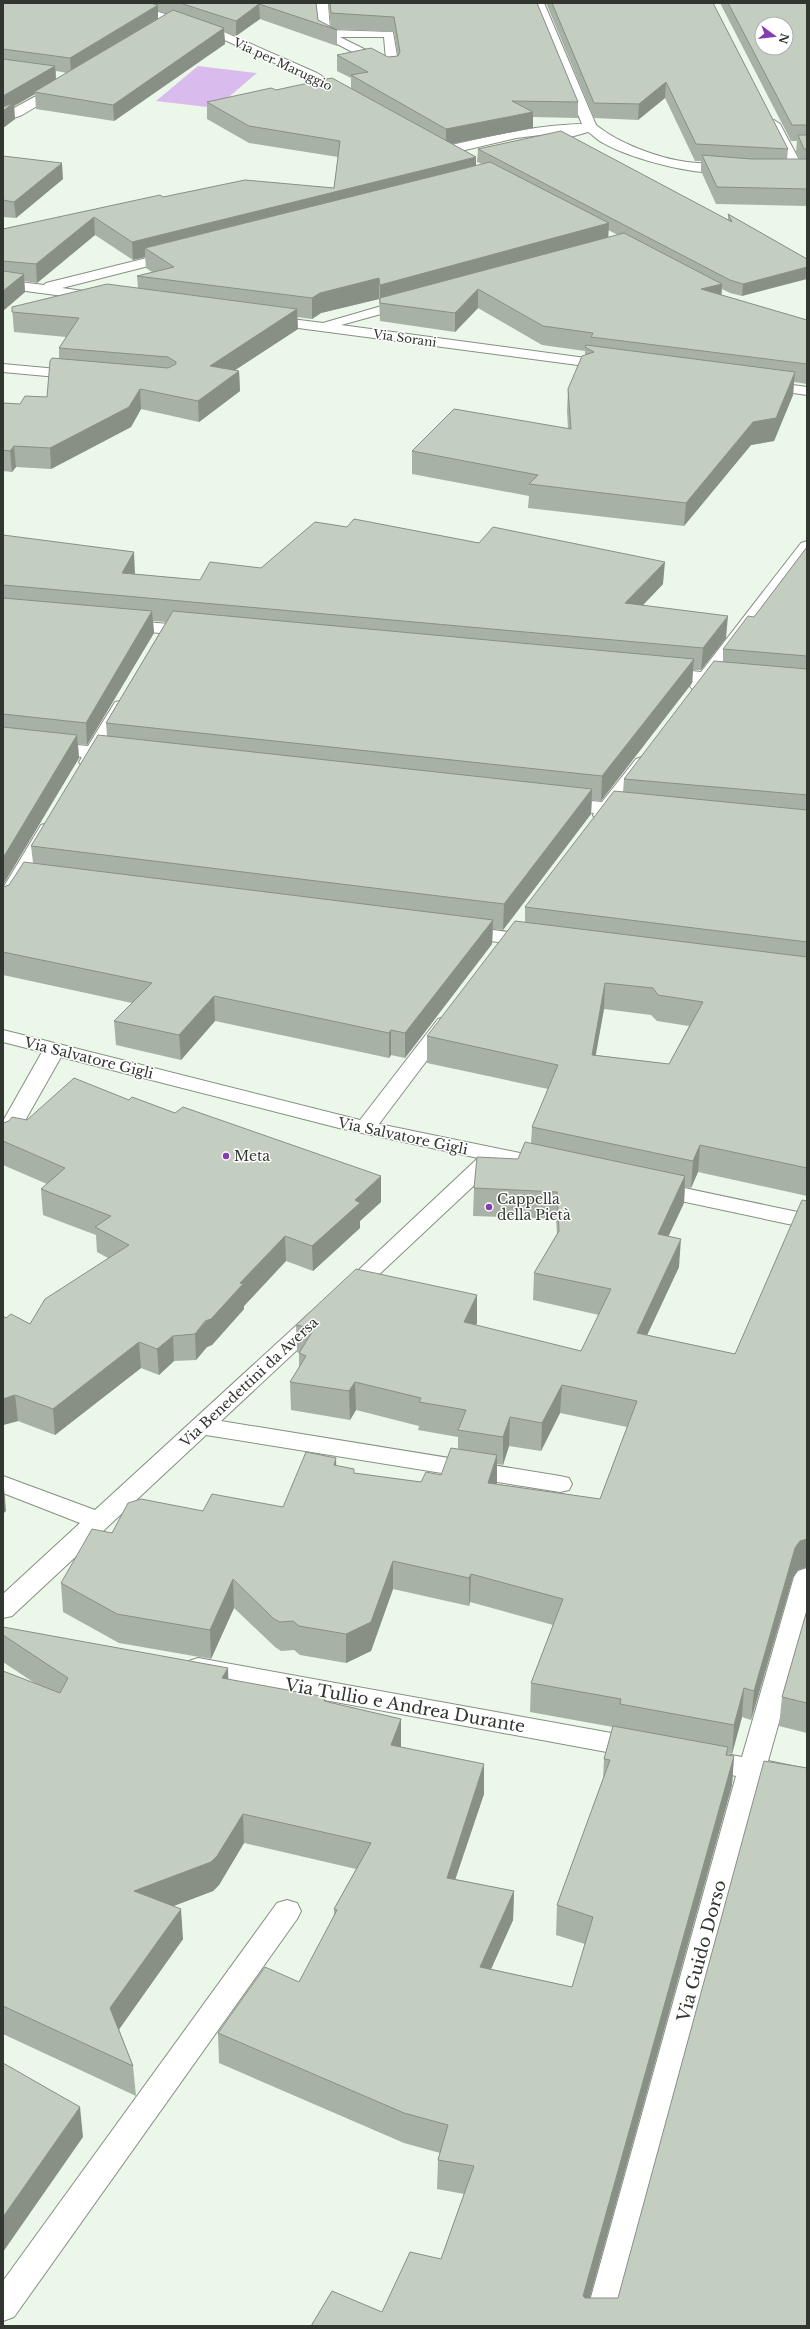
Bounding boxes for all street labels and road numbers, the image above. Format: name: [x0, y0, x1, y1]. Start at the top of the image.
street label: Via per Maruggio: [230, 34, 335, 93]
street label: Via Sorani: [371, 326, 438, 350]
street label: Via Salvatore Gigli: [22, 1033, 156, 1083]
street label: Via Salvatore Gigli: [335, 1113, 470, 1159]
street label: Via Benedettini da Aversa: [175, 1313, 322, 1452]
street label: Via Tullio e Andrea Durante: [282, 1674, 527, 1737]
street label: Via Guido Dorso: [673, 1878, 731, 2025]

